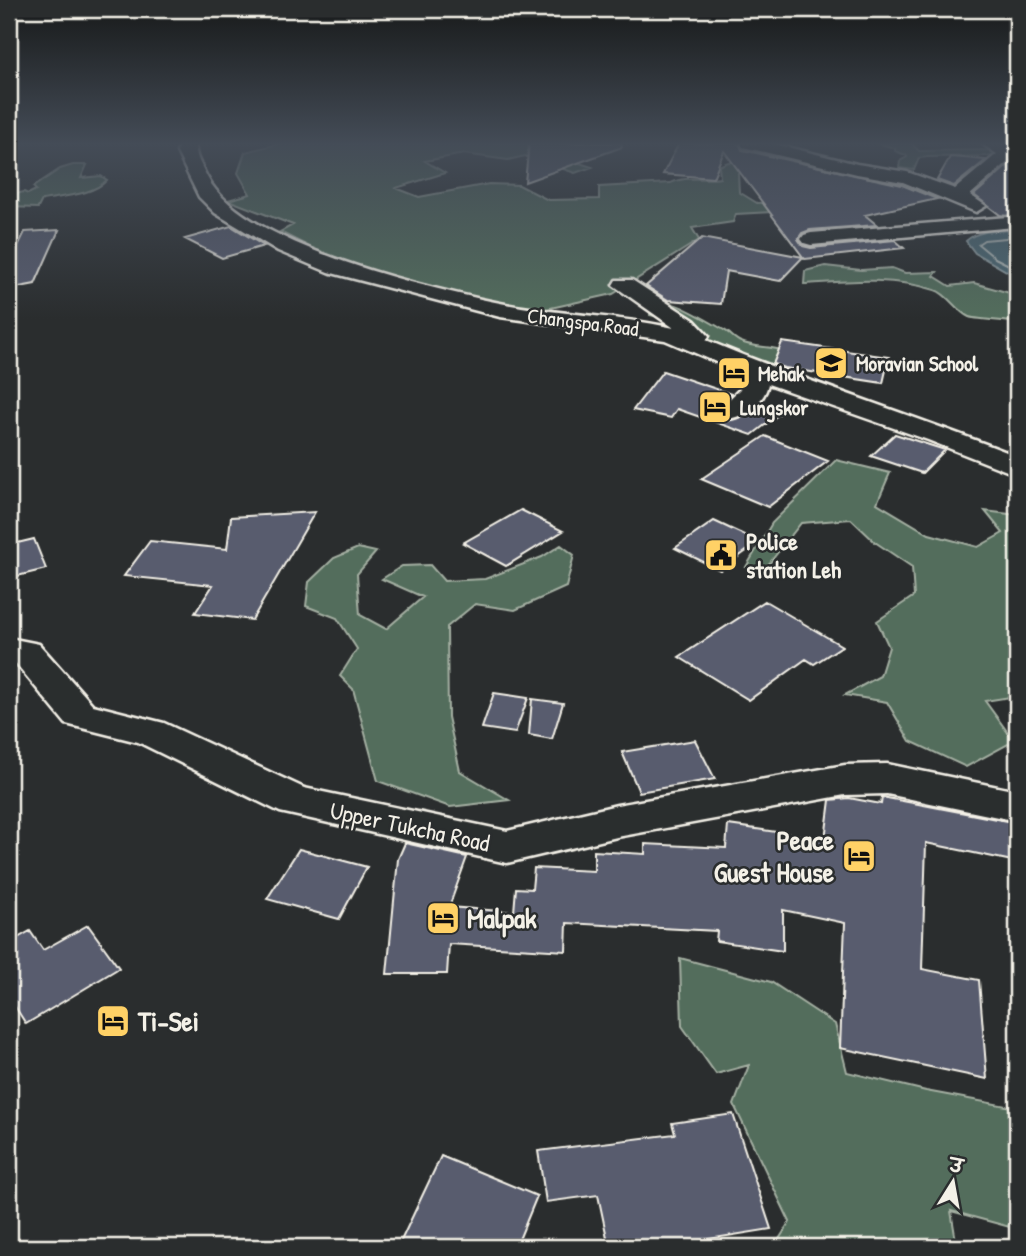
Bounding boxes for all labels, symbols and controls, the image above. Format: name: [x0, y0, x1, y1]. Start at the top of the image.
street label: Changspa Road: [526, 301, 640, 343]
school or university icon: Moravian School: [812, 344, 850, 382]
place label: Moravian School: [856, 349, 978, 378]
hotel icon: Mehak: [715, 354, 753, 392]
place label: Mehak: [758, 359, 805, 388]
hotel icon: Lungskor: [696, 388, 734, 426]
place label: Lungskor: [740, 393, 809, 423]
place label: Police station Leh: [746, 525, 841, 585]
public building icon: Police station Leh: [702, 536, 740, 574]
street label: Upper Tukcha Road: [327, 793, 493, 859]
place label: Peace Guest House: [714, 821, 835, 891]
hotel icon: Peace Guest House: [840, 837, 878, 875]
hotel icon: Malpak: [424, 899, 462, 937]
place label: Malpak: [467, 899, 537, 938]
hotel icon: Ti-Sei: [94, 1002, 132, 1040]
place label: Ti-Sei: [137, 1002, 199, 1040]
north arrow: [918, 1148, 988, 1218]
text: उ: [946, 1151, 967, 1180]

